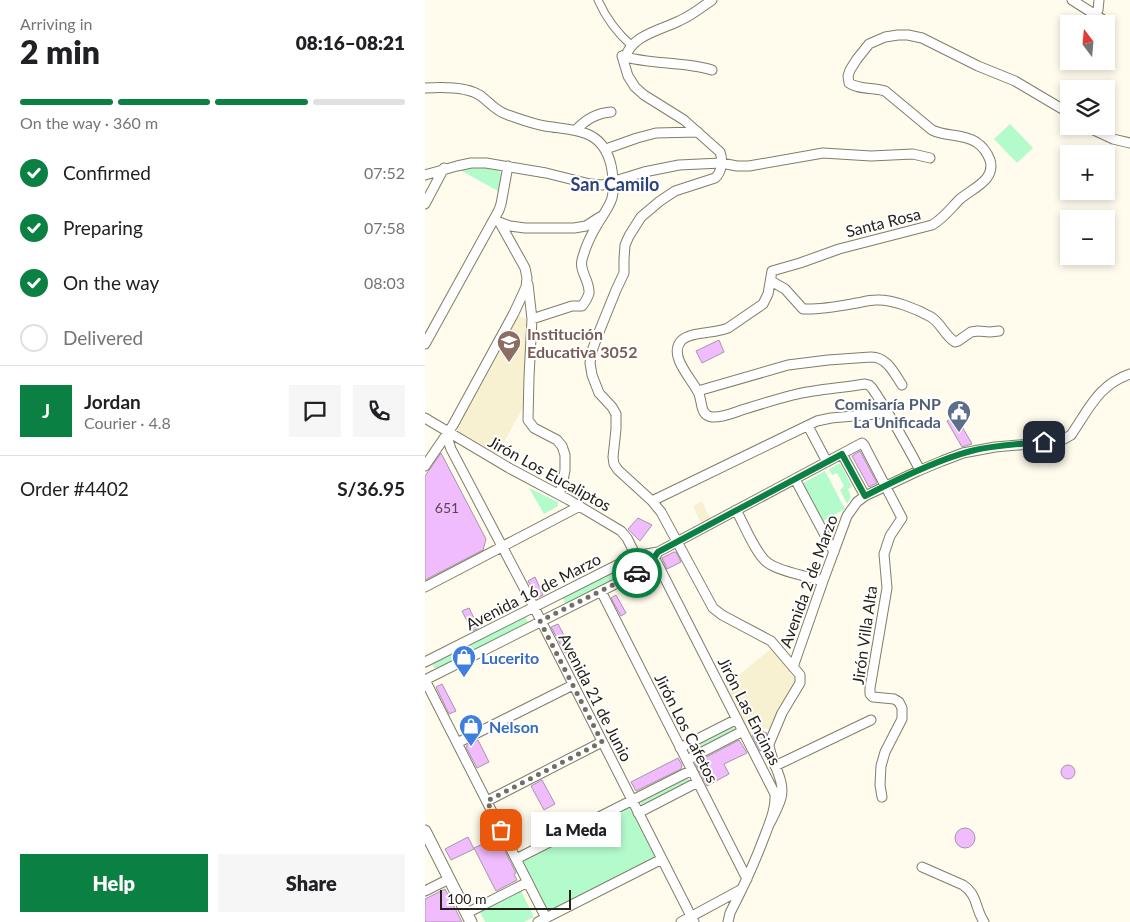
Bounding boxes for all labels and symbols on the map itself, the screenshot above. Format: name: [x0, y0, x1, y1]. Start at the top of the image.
north arrow: [1060, 15, 1115, 70]
district label: San Camilo: [571, 173, 659, 195]
street label: Santa Rosa: [844, 204, 922, 240]
place label: Institución Educativa 3052: [527, 324, 637, 361]
school or university icon: Institución Educativa 3052: [496, 329, 522, 363]
place label: Comisaría PNP La Unificada: [835, 394, 941, 431]
public building icon: Comisaría PNP La Unificada: [946, 399, 972, 433]
pin: [1023, 421, 1065, 463]
street label: Jirón Los Eucaliptos: [485, 431, 615, 515]
house number: 651: [435, 499, 459, 516]
street label: Avenida 2 de Marzo: [775, 512, 841, 650]
courier: [612, 548, 662, 598]
street label: Avenida 16 de Marzo: [462, 549, 604, 633]
street label: Jirón Villa Alta: [848, 584, 880, 686]
street label: Avenida 21 de Junio: [555, 630, 637, 764]
shop icon: Lucerito: [451, 644, 477, 678]
place label: Lucerito: [481, 648, 539, 667]
street label: Jirón Las Encinas: [715, 654, 785, 768]
street label: Jirón Los Cafetos: [651, 670, 723, 786]
shop icon: Nelson: [458, 713, 484, 747]
place label: Nelson: [489, 717, 539, 736]
pin: [480, 809, 522, 851]
callout: La Meda: [531, 812, 621, 848]
scale bar: [440, 887, 571, 910]

